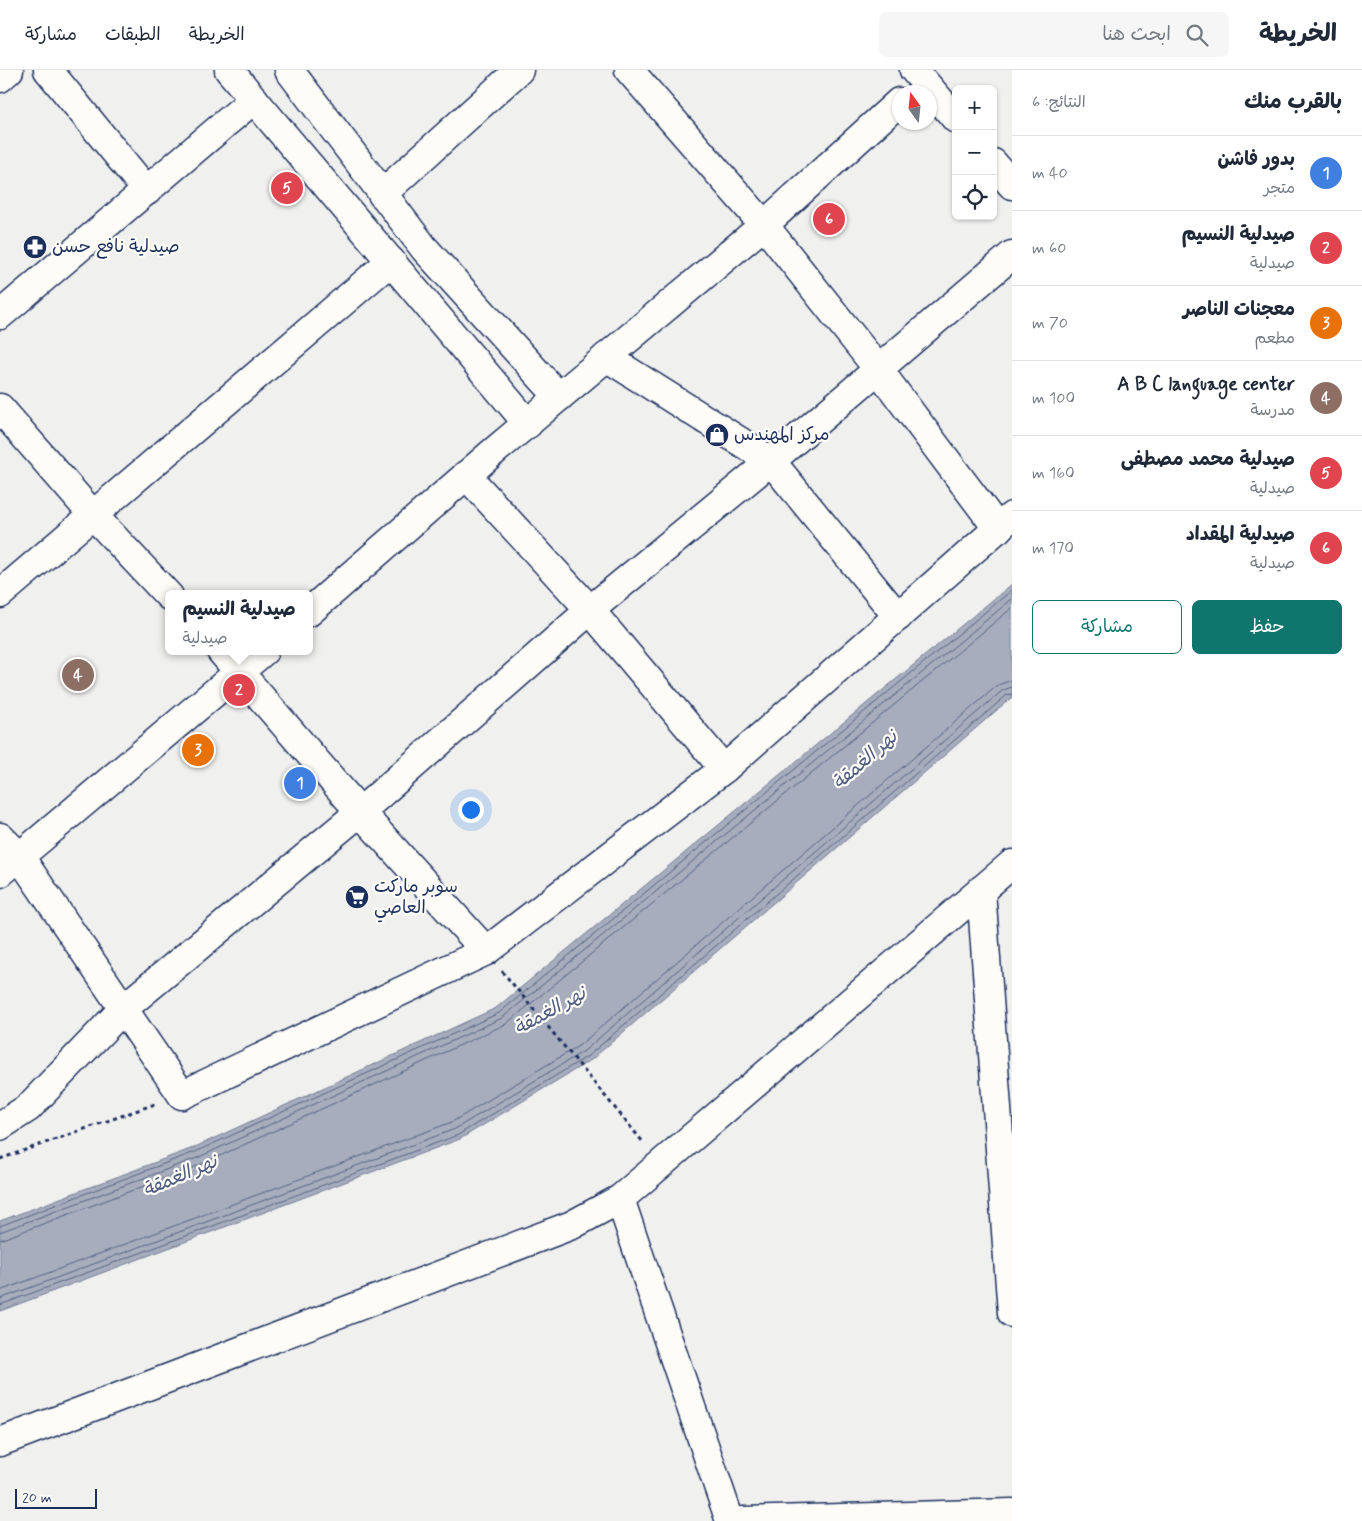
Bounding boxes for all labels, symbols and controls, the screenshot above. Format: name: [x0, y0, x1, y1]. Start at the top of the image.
search box: [879, 12, 1229, 57]
text: الخريطة: [1259, 19, 1337, 50]
icon: search: [1183, 21, 1211, 49]
text: ابحث هنا: [1102, 22, 1171, 47]
text: مشاركة: [25, 23, 77, 47]
text: الطبقات: [105, 23, 161, 47]
text: الخريطة: [189, 23, 245, 47]
north arrow: [892, 85, 937, 130]
map controls: [952, 85, 997, 220]
button: +: [952, 85, 997, 130]
text: بالقرب منك: [1244, 88, 1342, 116]
text: النتائج: 6: [1032, 92, 1086, 113]
button: −: [952, 130, 997, 175]
text: بدور فاشن: [1218, 147, 1295, 172]
text: 40 m: [1032, 163, 1068, 184]
text: 1: [1322, 163, 1330, 184]
pin: 5: [271, 169, 303, 207]
button: locate: [952, 175, 997, 220]
text: متجر: [1264, 178, 1295, 199]
pin: 6: [813, 200, 845, 238]
text: صيدلية النسيم: [1182, 222, 1295, 247]
pharmacy icon: صيدلية نافع حسن: [22, 234, 48, 260]
place label: صيدلية نافع حسن: [52, 235, 180, 259]
text: 60 m: [1032, 238, 1066, 259]
text: 2: [1322, 238, 1330, 259]
text: صيدلية: [1250, 253, 1295, 274]
text: معجنات الناصر: [1183, 297, 1295, 322]
text: 70 m: [1032, 313, 1068, 334]
text: 3: [1322, 313, 1330, 334]
text: مطعم: [1255, 328, 1295, 349]
text: A B C language center: [1117, 372, 1295, 397]
text: 100 m: [1032, 388, 1075, 409]
text: 4: [1321, 388, 1331, 409]
text: مدرسة: [1250, 400, 1295, 421]
shop icon: مركز المهندس: [704, 422, 730, 448]
place label: مركز المهندس: [734, 423, 829, 447]
text: صيدلية محمد مصطفى: [1121, 447, 1295, 472]
text: 160 m: [1032, 463, 1075, 484]
text: 5: [1321, 463, 1331, 484]
text: صيدلية: [1250, 478, 1295, 499]
text: صيدلية المقداد: [1186, 522, 1295, 547]
text: 170 m: [1032, 538, 1074, 559]
text: 6: [1322, 538, 1330, 559]
text: صيدلية: [1250, 553, 1295, 574]
popup: [165, 590, 313, 655]
text: صيدلية النسيم: [182, 597, 296, 622]
button: مشاركة: [1032, 600, 1182, 654]
button: حفظ: [1192, 600, 1342, 654]
text: صيدلية: [182, 628, 227, 649]
pin: 4: [62, 656, 94, 694]
pin: 2: [223, 671, 255, 709]
water label: نهر الغمقة: [827, 723, 904, 795]
pin: 3: [182, 731, 214, 769]
pin: 1: [284, 764, 316, 802]
your location: [458, 797, 484, 823]
place label: سوبر ماركت العاصي: [374, 875, 458, 923]
supermarket icon: سوبر ماركت العاصي: [344, 884, 370, 910]
water label: نهر الغمقة: [509, 980, 592, 1041]
water label: نهر الغمقة: [139, 1148, 223, 1203]
scale bar: [15, 1486, 98, 1509]
text: 20 m: [22, 1489, 52, 1507]

